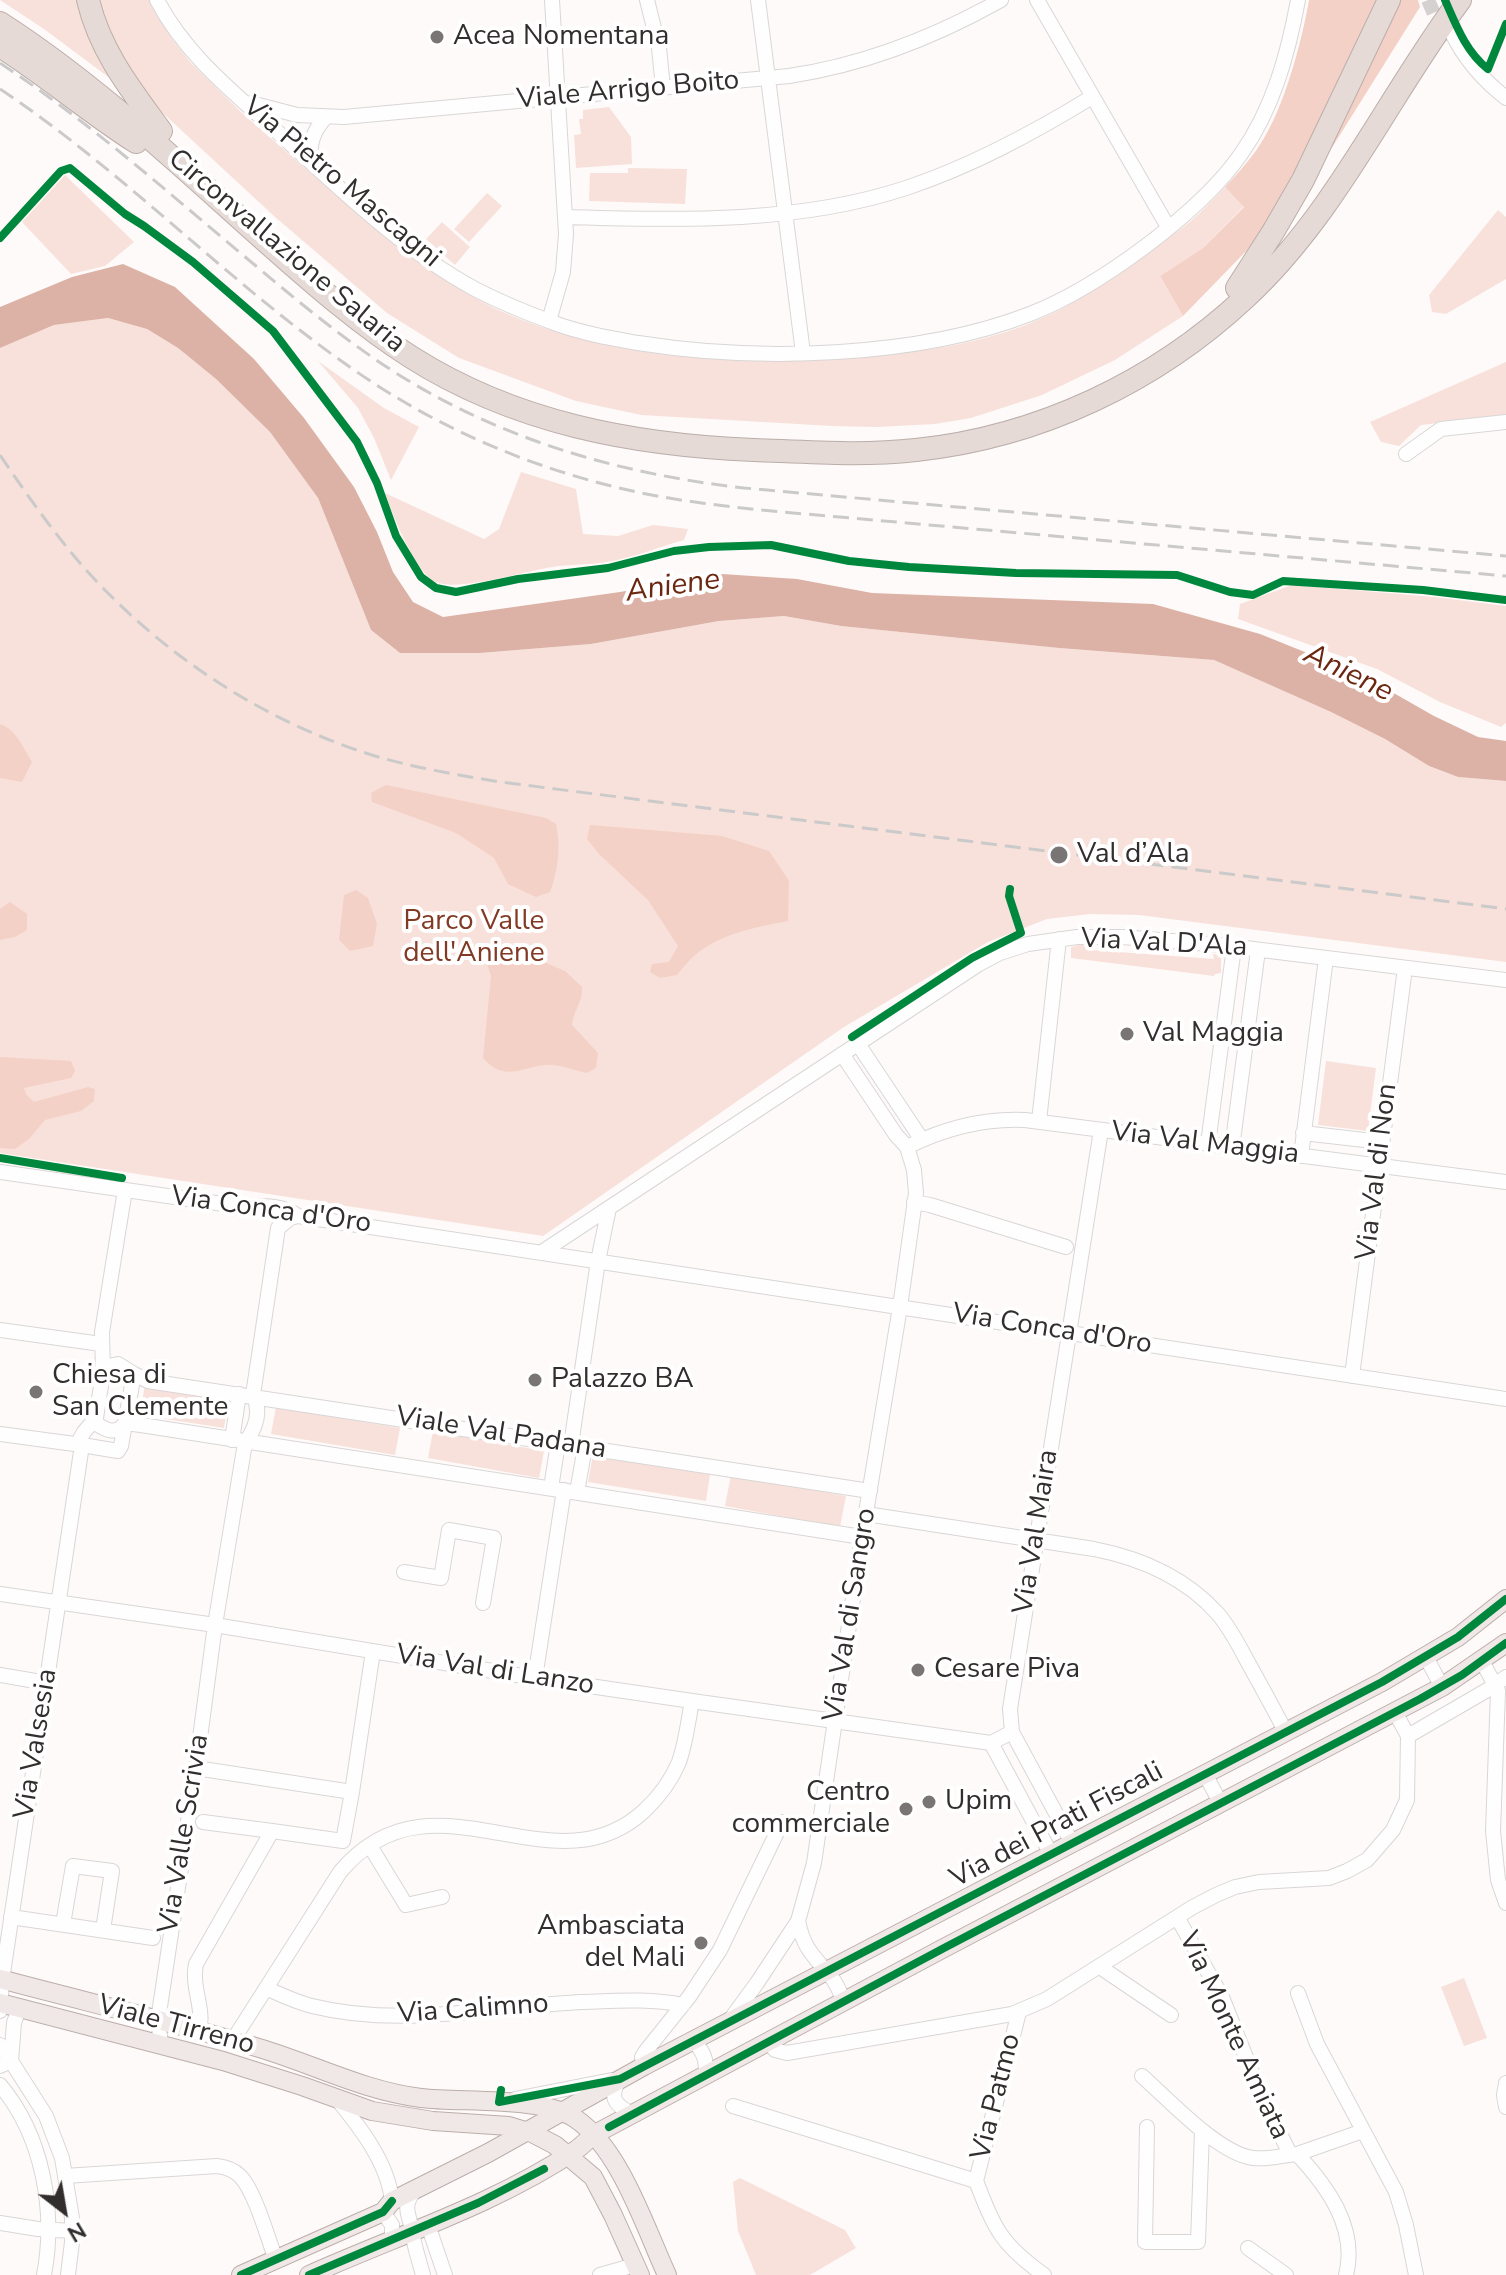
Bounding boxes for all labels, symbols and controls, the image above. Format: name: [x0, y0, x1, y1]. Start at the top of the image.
place label: Acea Nomentana: [453, 20, 669, 54]
marker: Acea Nomentana: [428, 28, 446, 46]
street label: Viale Arrigo Boito: [515, 65, 741, 117]
street label: Via Pietro Mascagni: [235, 90, 447, 276]
street label: Circonvallazione Salaria: [161, 143, 411, 361]
water label: Aniene: [624, 563, 722, 611]
water label: Aniene: [1297, 637, 1399, 711]
place label: Val d’Ala: [1077, 838, 1190, 872]
marker: Val d’Ala: [1048, 844, 1070, 866]
park label: Parco Valle dell'Aniene: [403, 905, 545, 971]
street label: Via Val D'Ala: [1080, 923, 1248, 965]
place label: Val Maggia: [1143, 1017, 1284, 1051]
marker: Val Maggia: [1118, 1025, 1136, 1043]
street label: Via Val di Non: [1350, 1082, 1406, 1262]
street label: Via Val Maggia: [1109, 1116, 1301, 1172]
street label: Via Conca d'Oro: [169, 1180, 373, 1242]
street label: Via Conca d'Oro: [950, 1298, 1154, 1362]
place label: Chiesa di San Clemente: [52, 1359, 228, 1425]
place label: Palazzo BA: [551, 1363, 694, 1397]
marker: Palazzo BA: [526, 1371, 544, 1389]
marker: Chiesa di San Clemente: [27, 1383, 45, 1401]
street label: Viale Val Padana: [393, 1401, 609, 1467]
street label: Via Val Maira: [1007, 1447, 1067, 1617]
street label: Via Val di Sangro: [818, 1506, 884, 1724]
street label: Via Val di Lanzo: [394, 1639, 596, 1703]
place label: Cesare Piva: [934, 1653, 1080, 1687]
marker: Cesare Piva: [909, 1661, 927, 1679]
street label: Via Valsesia: [9, 1666, 65, 1822]
street label: Via Valle Scrivia: [153, 1732, 217, 1936]
street label: Via dei Prati Fiscali: [945, 1756, 1169, 1896]
place label: Centro commerciale: [732, 1776, 890, 1842]
place label: Upim: [945, 1785, 1012, 1819]
marker: Upim: [920, 1793, 938, 1811]
marker: Centro commerciale: [897, 1800, 915, 1818]
place label: Ambasciata del Mali: [537, 1910, 685, 1976]
street label: Via Monte Amiata: [1170, 1927, 1296, 2145]
marker: Ambasciata del Mali: [692, 1934, 710, 1952]
street label: Via Calimno: [396, 1988, 550, 2032]
street label: Viale Tirreno: [94, 1989, 258, 2063]
street label: Via Patmo: [965, 2030, 1029, 2164]
north arrow: [24, 2171, 104, 2251]
text: N: [62, 2214, 91, 2249]

